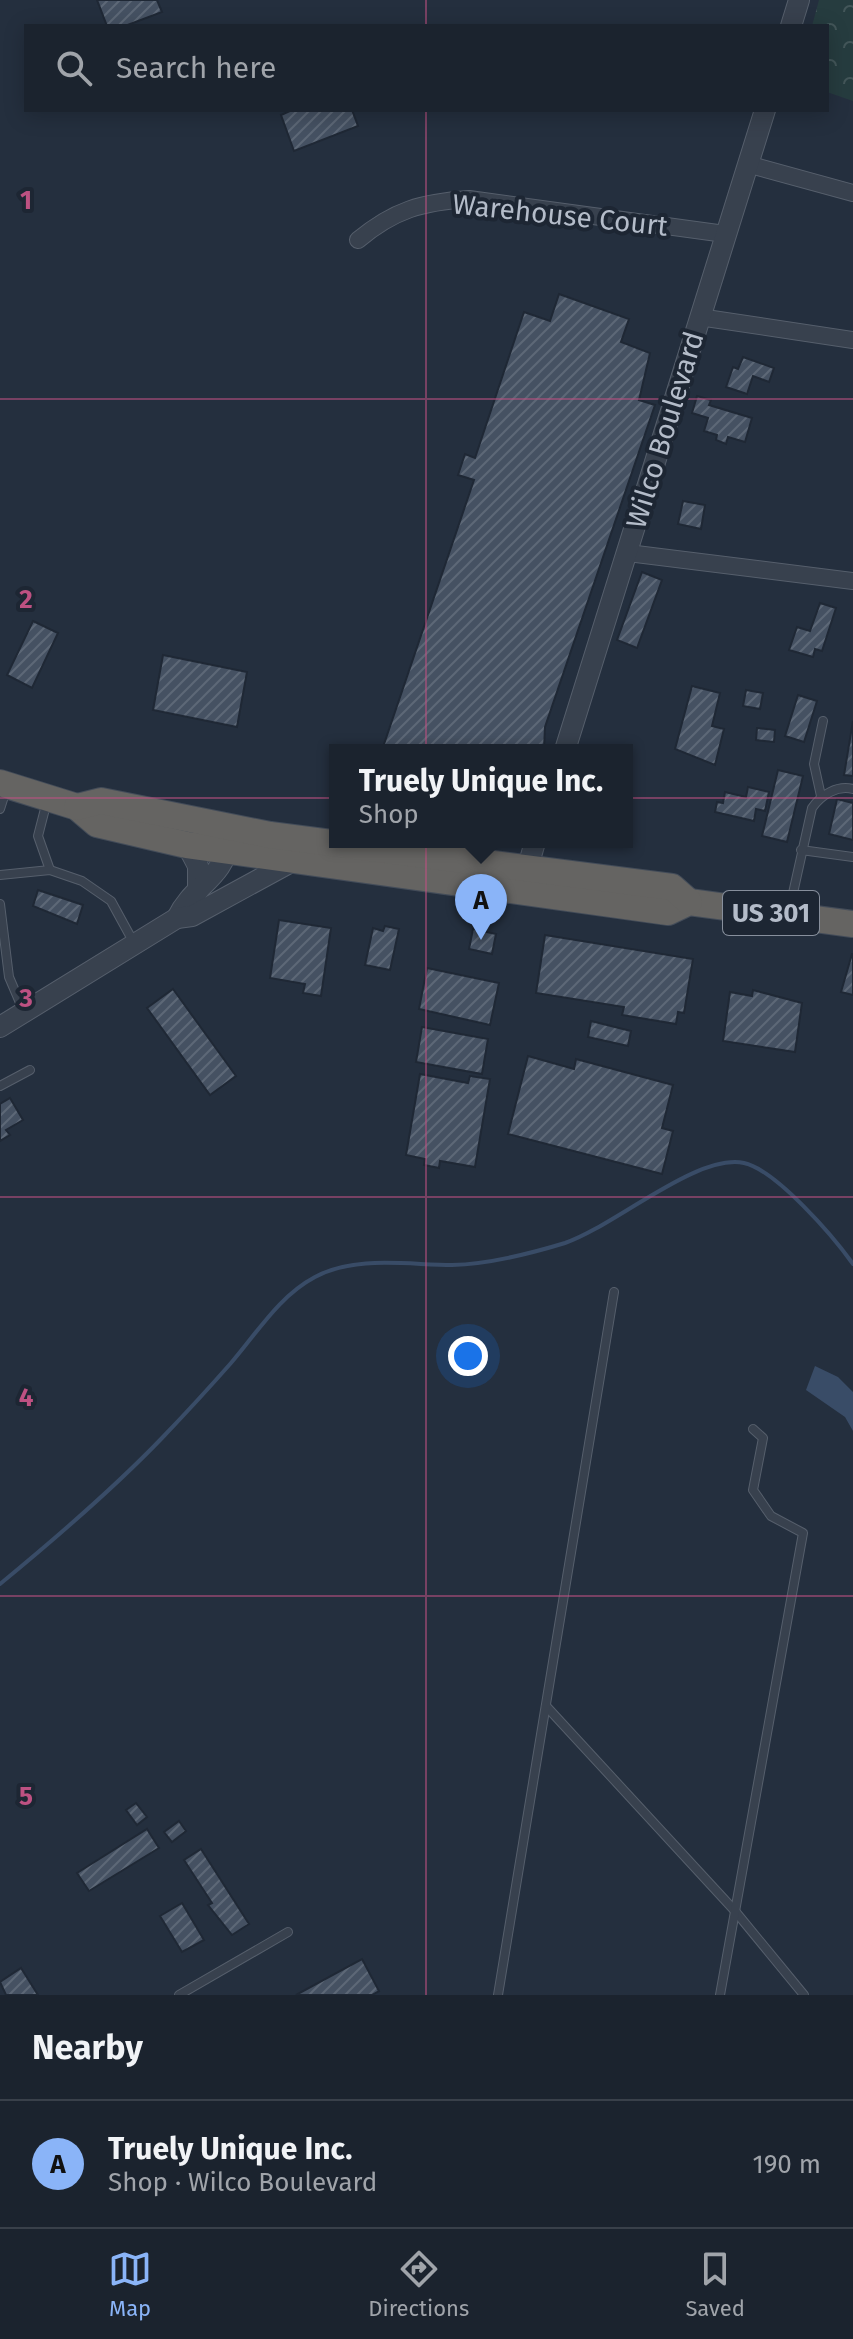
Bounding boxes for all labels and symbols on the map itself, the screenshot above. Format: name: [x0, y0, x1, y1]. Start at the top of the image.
text: 1: [20, 185, 32, 216]
street label: Warehouse Court: [451, 187, 670, 243]
street label: Wilco Boulevard: [619, 328, 711, 532]
text: 2: [19, 584, 33, 615]
pin: A: [455, 874, 507, 940]
road number: US 301: [723, 891, 819, 935]
text: 3: [18, 983, 33, 1014]
your location: [448, 1336, 488, 1376]
text: 4: [19, 1382, 34, 1413]
text: 5: [19, 1781, 33, 1812]

